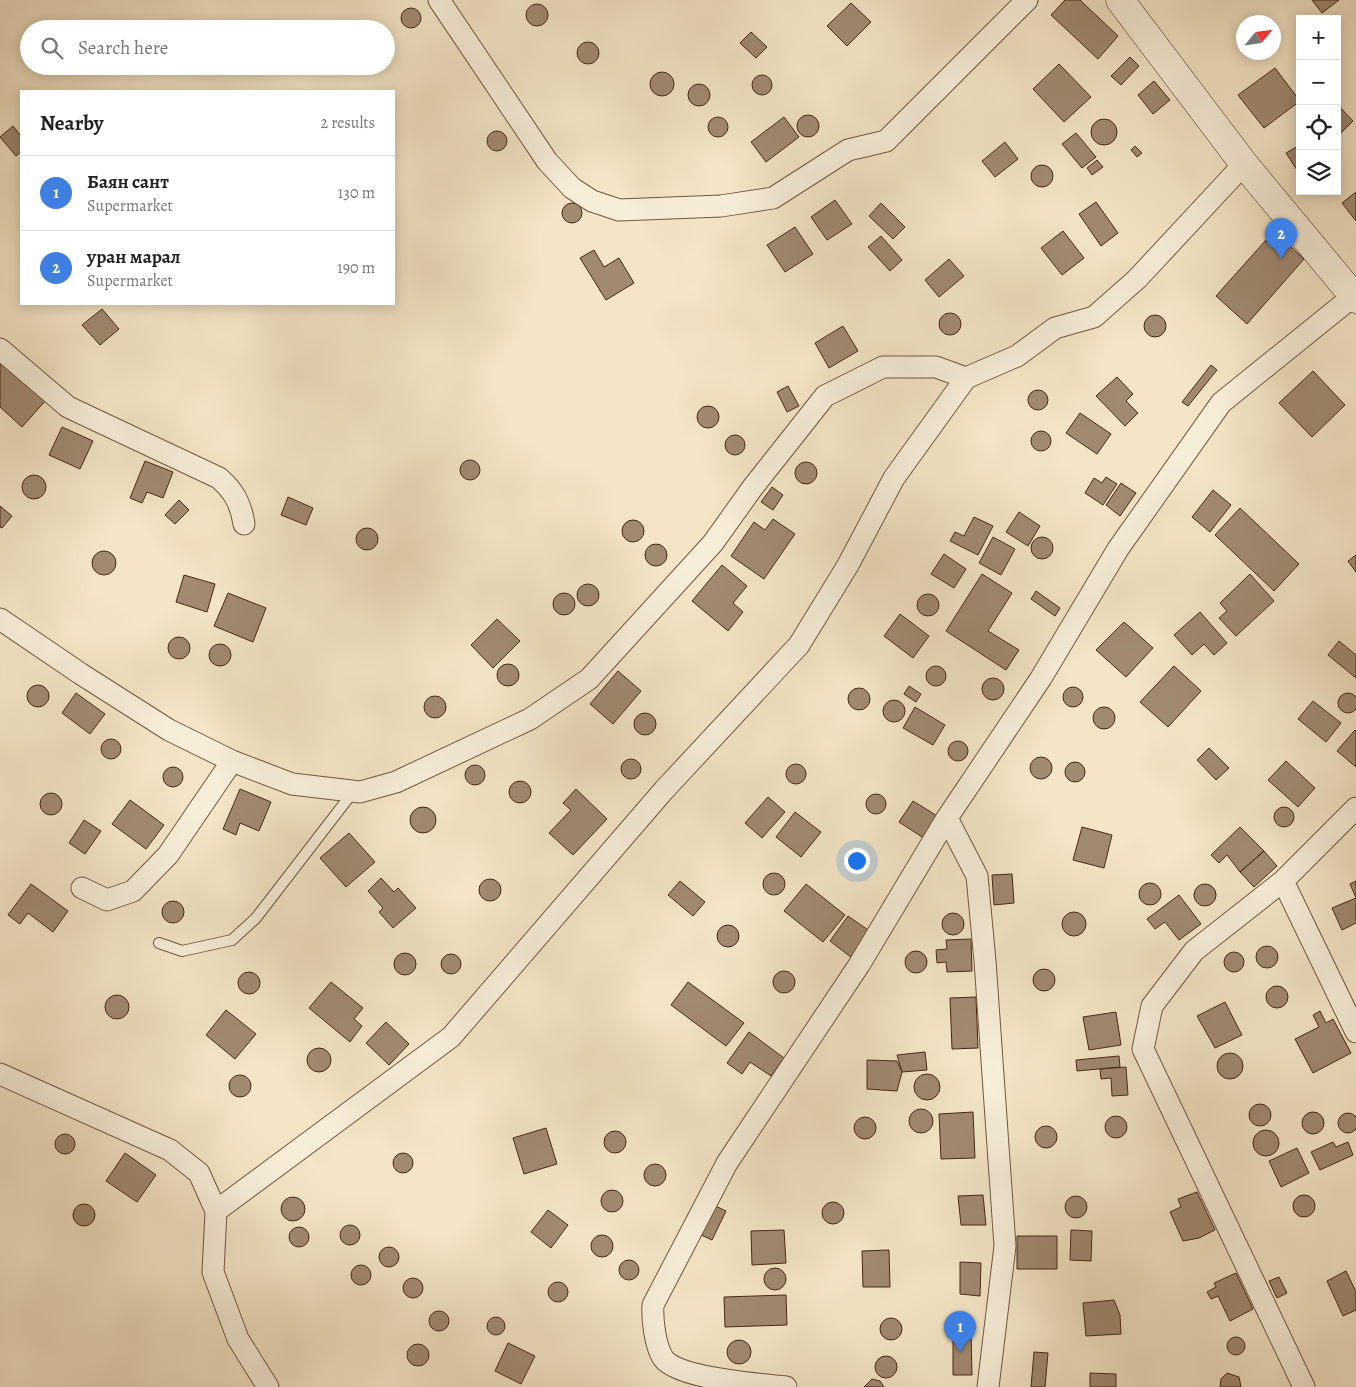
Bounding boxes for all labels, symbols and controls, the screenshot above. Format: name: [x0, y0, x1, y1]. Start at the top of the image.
north arrow: [1236, 15, 1281, 60]
map controls: [1296, 15, 1341, 195]
button: +: [1296, 15, 1341, 60]
search box: [20, 20, 395, 75]
icon: search: [38, 34, 66, 62]
text: Search here: [78, 35, 168, 61]
button: −: [1296, 60, 1341, 105]
button: locate: [1296, 105, 1341, 150]
text: Nearby: [40, 109, 103, 137]
text: 2 results: [320, 112, 375, 134]
button: layers: [1296, 150, 1341, 195]
text: Баян сант: [87, 169, 169, 195]
text: 1: [53, 182, 59, 204]
text: 130 m: [338, 182, 375, 204]
text: Supermarket: [87, 195, 173, 217]
pin: 2: [1265, 218, 1297, 259]
text: уран марал: [87, 244, 181, 270]
text: 2: [52, 257, 60, 279]
text: 190 m: [337, 257, 375, 279]
text: Supermarket: [87, 270, 173, 292]
your location: [844, 848, 870, 874]
pin: 1: [944, 1311, 976, 1352]

